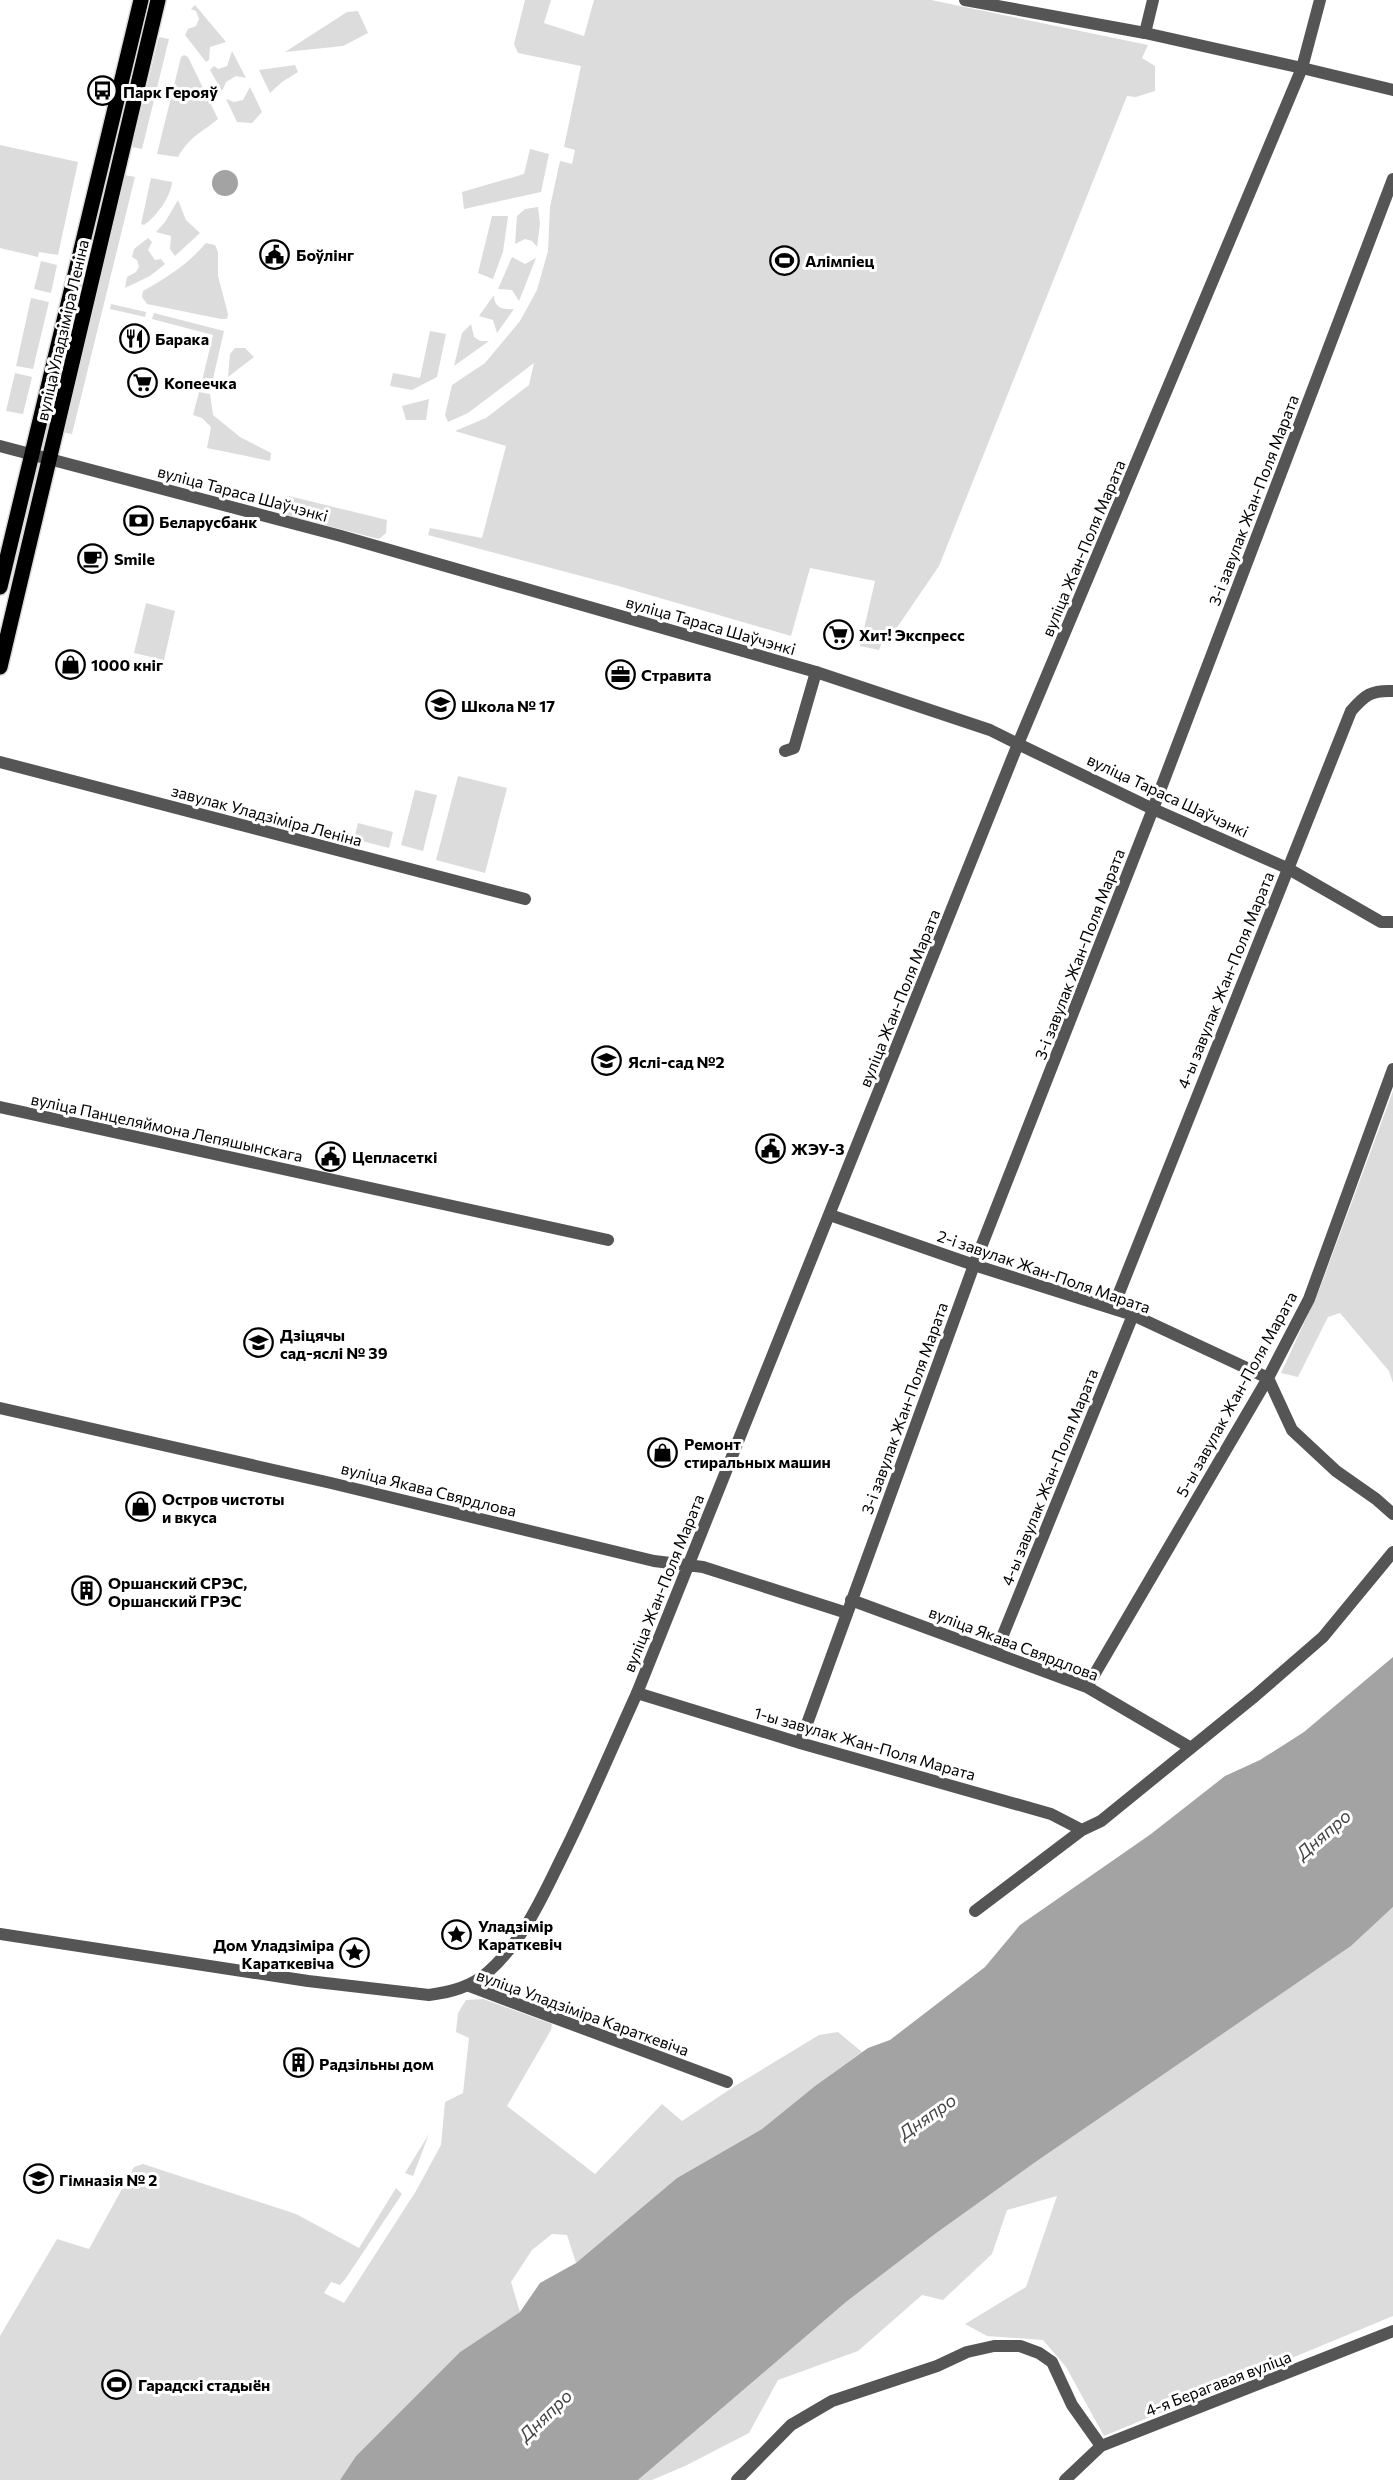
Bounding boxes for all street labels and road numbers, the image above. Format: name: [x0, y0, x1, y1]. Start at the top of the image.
street label: вуліца Уладзіміра Леніна: [32, 237, 92, 423]
street label: 3-і завулак Жан-Поля Марата: [1204, 392, 1302, 608]
street label: вуліца Жан-Поля Марата: [1037, 457, 1129, 639]
street label: вуліца Тараса Шаўчэнкі: [156, 461, 330, 525]
street label: вуліца Тараса Шаўчэнкі: [624, 592, 798, 658]
street label: вуліца Тараса Шаўчэнкі: [1084, 749, 1252, 841]
street label: завулак Уладзіміра Леніна: [170, 780, 364, 850]
street label: 3-і завулак Жан-Поля Марата: [1030, 846, 1128, 1062]
street label: 4-ы завулак Жан-Поля Марата: [1173, 869, 1277, 1091]
street label: вуліца Жан-Поля Марата: [855, 906, 943, 1090]
street label: вуліца Панцеляймона Лепяшынскага: [29, 1089, 305, 1165]
street label: 2-і завулак Жан-Поля Марата: [935, 1226, 1153, 1316]
street label: 5-ы завулак Жан-Поля Марата: [1172, 1288, 1300, 1500]
street label: 3-і завулак Жан-Поля Марата: [857, 1299, 951, 1517]
street label: 4-ы завулак Жан-Поля Марата: [997, 1366, 1101, 1588]
street label: вуліца Якава Свярдлова: [339, 1458, 519, 1520]
street label: вуліца Жан-Поля Марата: [619, 1491, 707, 1675]
street label: вуліца Якава Свярдлова: [927, 1602, 1101, 1684]
street label: 1-ы завулак Жан-Поля Марата: [752, 1702, 978, 1784]
street label: вуліца Уладзіміра Караткевіча: [474, 1965, 692, 2059]
street label: 4-я Берагавая вуліца: [1142, 2346, 1294, 2420]

